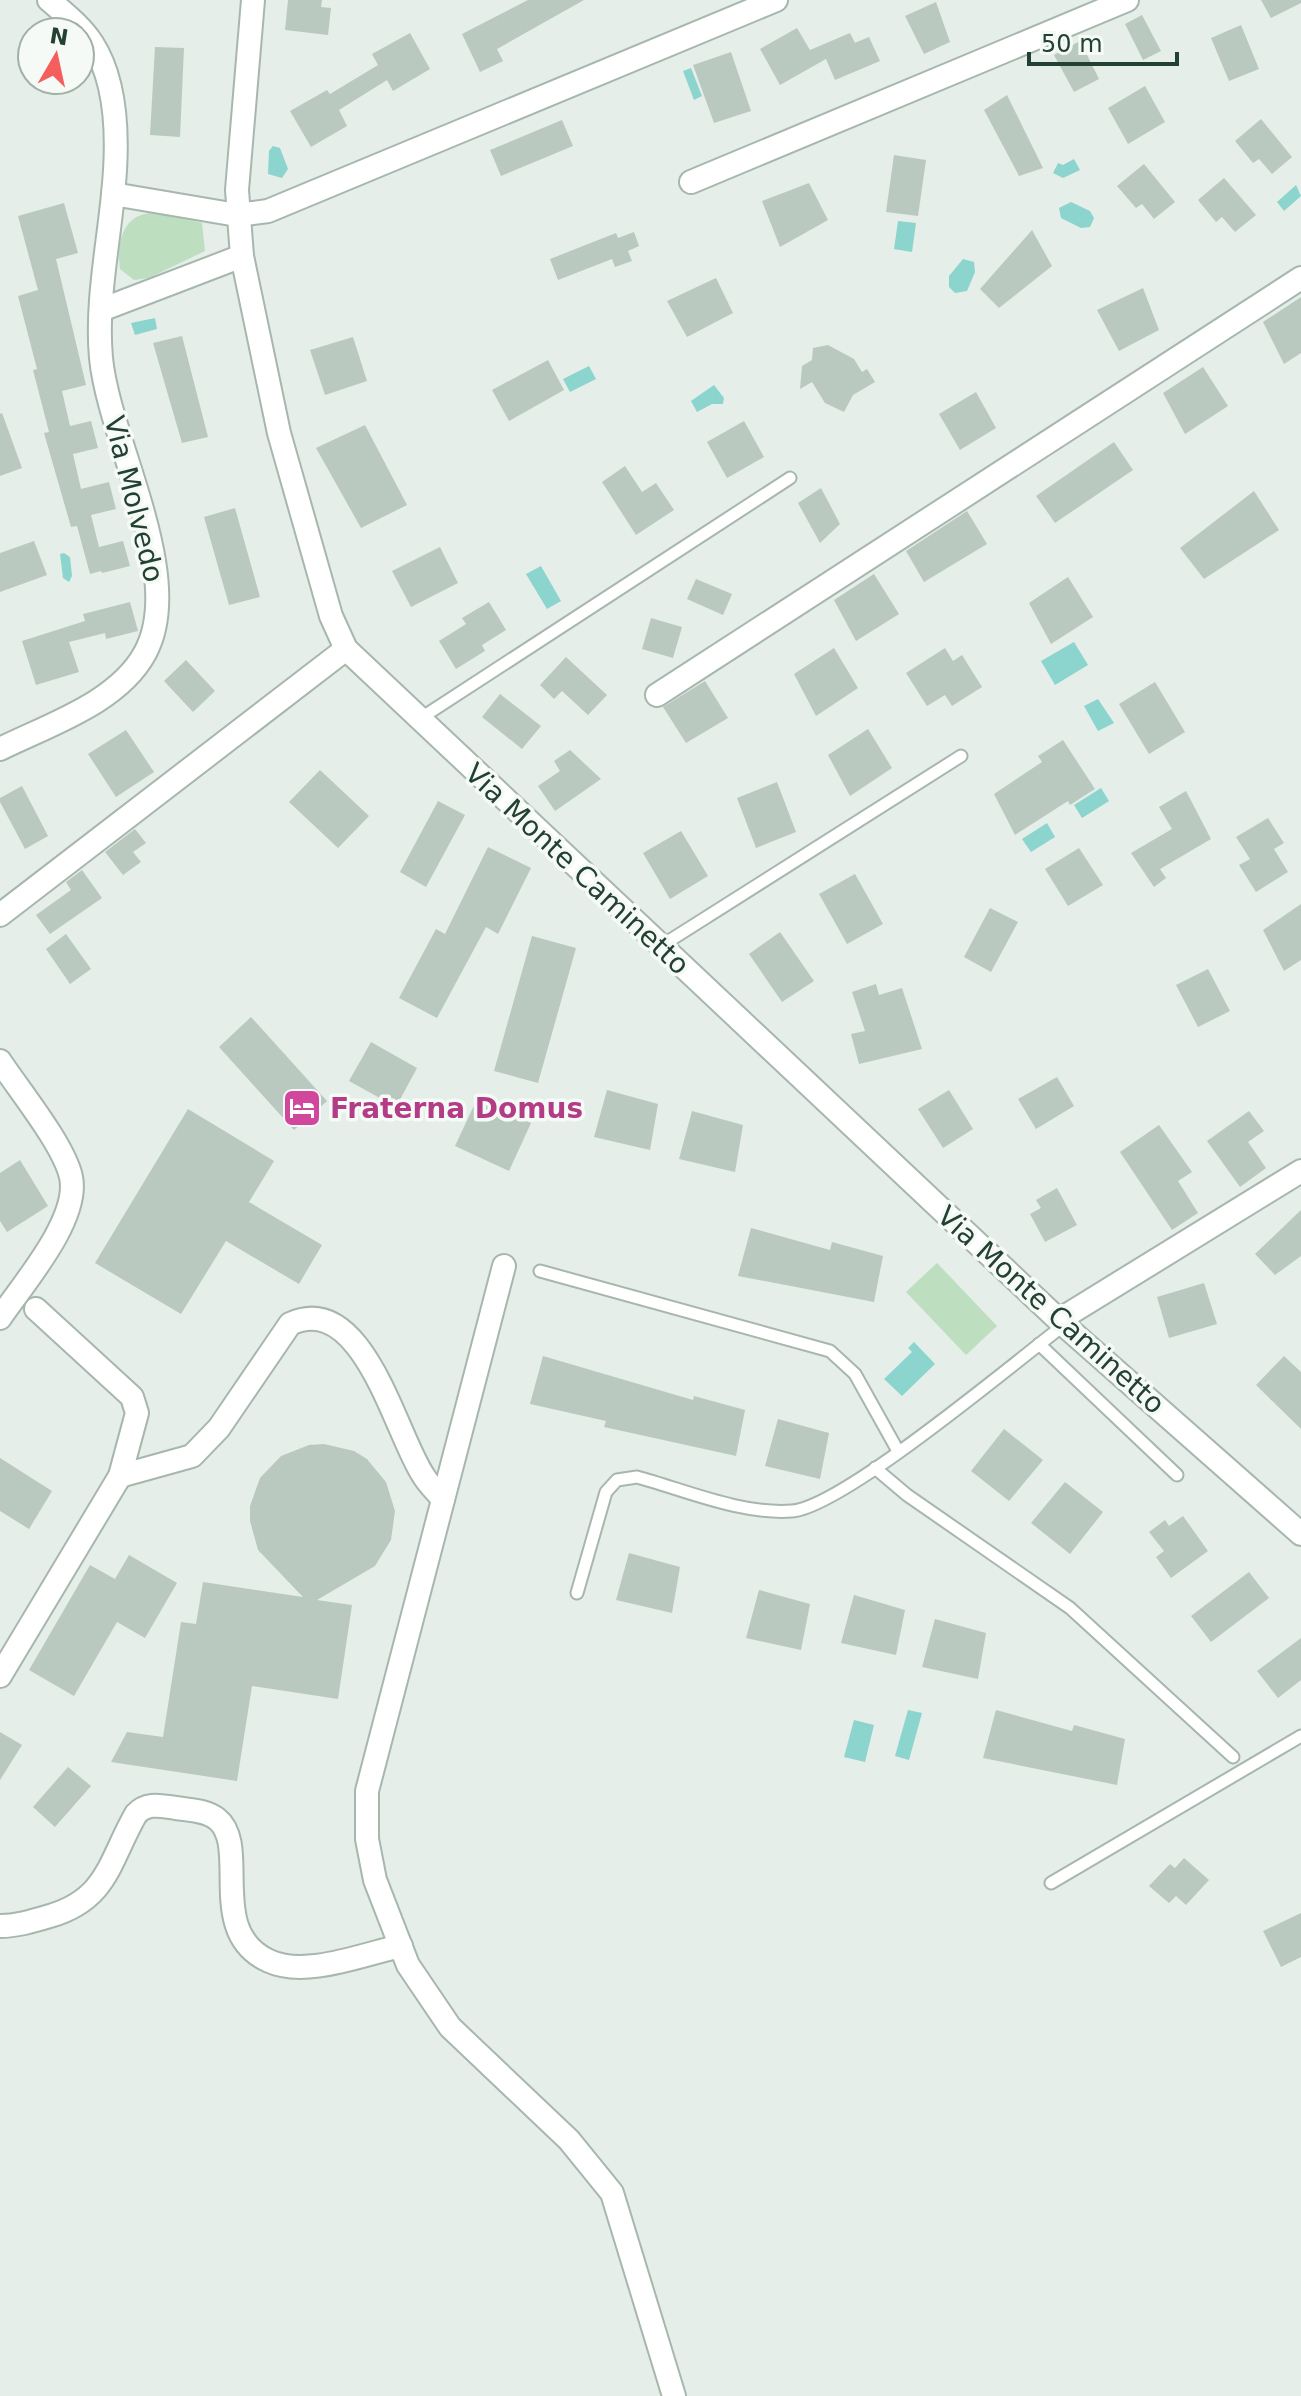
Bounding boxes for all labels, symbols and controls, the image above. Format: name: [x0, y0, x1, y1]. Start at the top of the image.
north arrow: [16, 16, 96, 96]
scale bar: [1029, 16, 1177, 66]
text: N: [48, 23, 70, 51]
text: 50 m: [1041, 30, 1103, 58]
street label: Via Molvedo: [97, 412, 171, 586]
street label: Via Monte Caminetto: [458, 757, 696, 981]
hotel icon: Fraterna Domus: [281, 1087, 323, 1129]
place label: Fraterna Domus: [330, 1092, 583, 1125]
street label: Via Monte Caminetto: [931, 1199, 1171, 1421]

